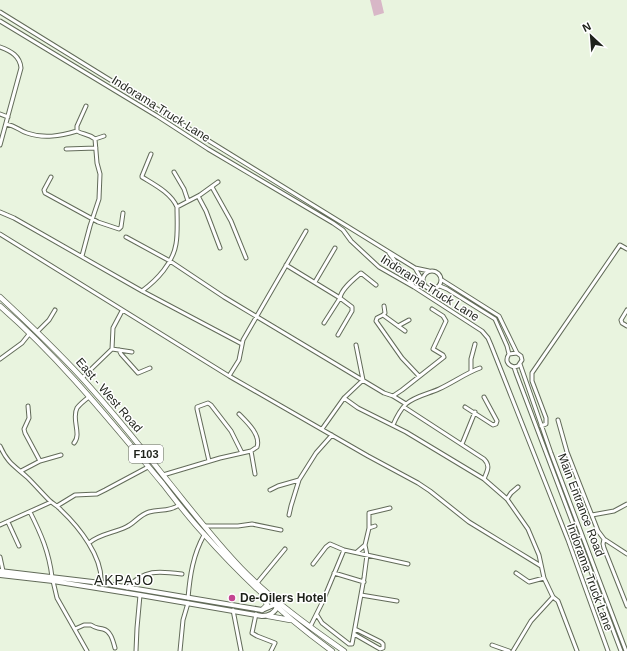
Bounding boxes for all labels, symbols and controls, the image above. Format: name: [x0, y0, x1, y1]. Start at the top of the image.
north arrow: [571, 16, 611, 56]
text: N: [580, 20, 593, 34]
street label: Indorama Truck Lane: [109, 73, 213, 145]
street label: Indorama Truck Lane: [378, 252, 482, 324]
street label: East - West Road: [73, 355, 145, 435]
road number: F103: [129, 445, 163, 463]
street label: Main Entrance Road: [555, 451, 607, 559]
street label: Indorama Truck Lane: [564, 521, 616, 633]
district label: AKPAJO: [94, 572, 154, 588]
place label: De-Oilers Hotel: [240, 591, 327, 605]
marker: De-Oilers Hotel: [227, 593, 237, 603]

